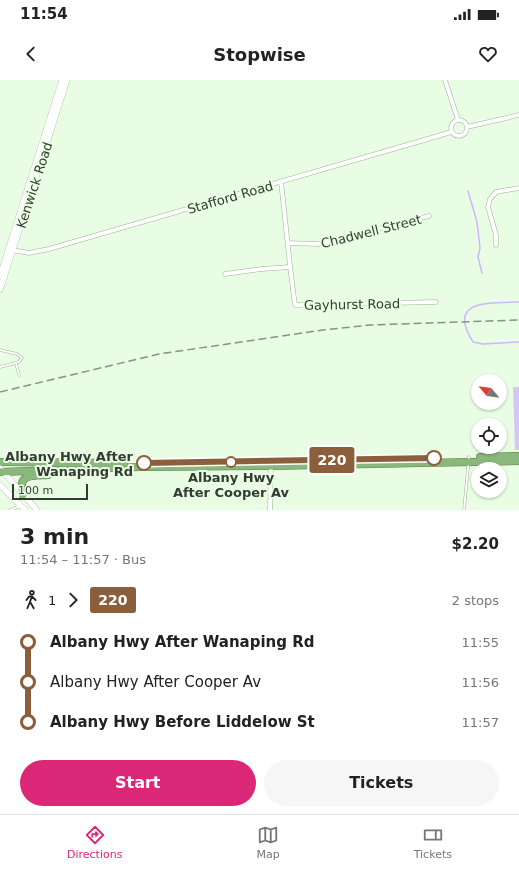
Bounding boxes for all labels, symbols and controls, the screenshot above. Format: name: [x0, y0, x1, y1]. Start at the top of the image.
text: 11:54: [20, 5, 68, 23]
icon: back: [20, 43, 42, 65]
icon: heart: [477, 43, 499, 65]
text: Stopwise: [213, 44, 306, 65]
street label: Kenwick Road: [13, 140, 55, 230]
street label: Stafford Road: [186, 178, 275, 217]
street label: Chadwell Street: [319, 212, 423, 251]
street label: Gayhurst Road: [304, 296, 400, 313]
north arrow: [471, 374, 507, 410]
map controls: [471, 374, 507, 498]
button: locate: [471, 418, 507, 454]
line badge: 220: [309, 447, 355, 473]
place label: Albany Hwy After Wanaping Rd: [5, 449, 134, 479]
unlabelled marker: [426, 450, 442, 466]
text: 220: [317, 452, 347, 468]
marker: Albany Hwy After Wanaping Rd: [136, 455, 152, 471]
marker: Albany Hwy After Cooper Av: [225, 456, 237, 468]
button: layers: [471, 462, 507, 498]
place label: Albany Hwy After Cooper Av: [173, 470, 290, 500]
scale bar: [12, 482, 88, 501]
text: 100 m: [18, 484, 53, 497]
text: 3 min: [20, 524, 89, 549]
text: $2.20: [452, 535, 499, 553]
text: 11:54 – 11:57 · Bus: [20, 552, 146, 567]
icon: walk: [20, 589, 42, 611]
icon: forward: [62, 589, 84, 611]
text: 220: [98, 592, 128, 608]
text: 1: [48, 593, 56, 608]
text: 2 stops: [452, 593, 499, 608]
text: Albany Hwy After Wanaping Rd: [50, 633, 315, 651]
text: 11:55: [462, 635, 499, 650]
text: Albany Hwy After Cooper Av: [50, 673, 261, 691]
text: 11:56: [462, 675, 499, 690]
text: Albany Hwy Before Liddelow St: [50, 713, 315, 731]
text: 11:57: [462, 715, 499, 730]
button: Start: [20, 760, 256, 806]
button: Tickets: [264, 760, 499, 806]
tab: Directions: [67, 824, 122, 861]
tab: Map: [256, 824, 280, 861]
tab: Tickets: [414, 824, 452, 861]

